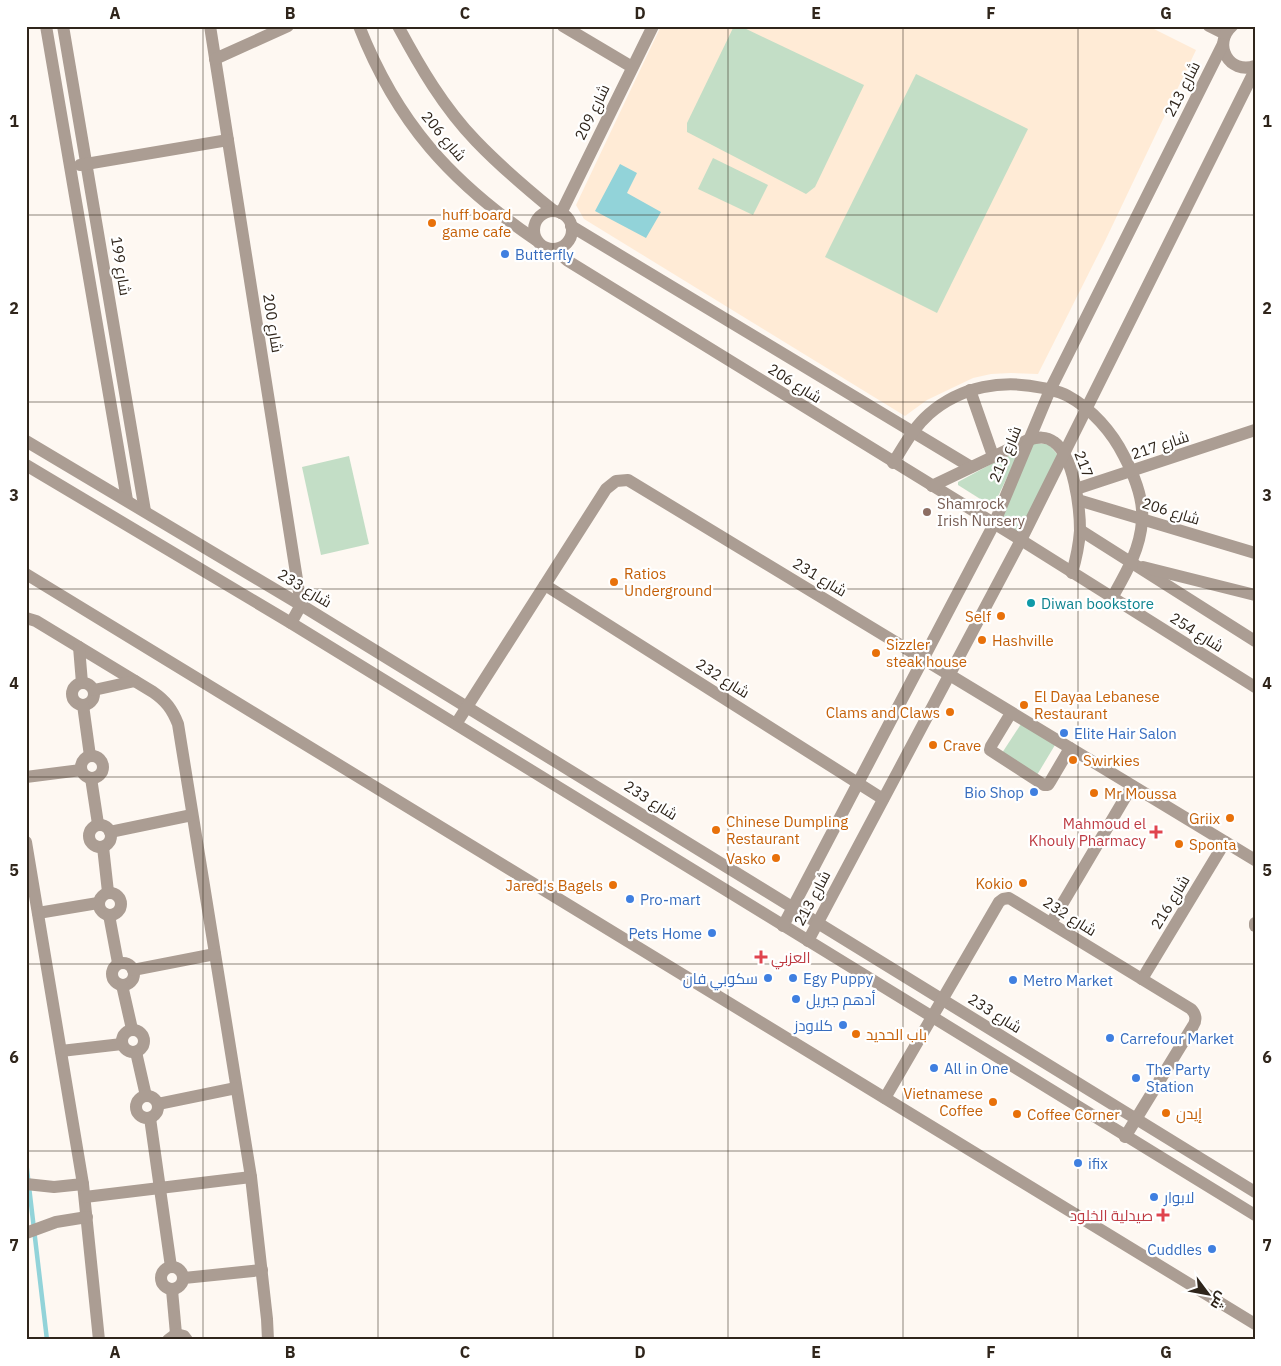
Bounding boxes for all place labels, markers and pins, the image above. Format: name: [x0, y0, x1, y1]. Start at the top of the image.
place label: huff board game cafe: [442, 205, 512, 241]
marker: huff board game cafe: [426, 217, 438, 229]
place label: Butterfly: [515, 245, 574, 264]
marker: Butterfly: [499, 248, 511, 260]
place label: Shamrock Irish Nursery: [937, 494, 1025, 530]
marker: Shamrock Irish Nursery: [921, 506, 933, 518]
place label: Ratios Underground: [624, 564, 712, 600]
marker: Ratios Underground: [608, 576, 620, 588]
place label: Diwan bookstore: [1041, 594, 1154, 613]
marker: Diwan bookstore: [1025, 597, 1037, 609]
place label: Self: [965, 607, 991, 626]
marker: Self: [995, 610, 1007, 622]
place label: Hashville: [992, 631, 1054, 650]
marker: Hashville: [976, 634, 988, 646]
place label: Sizzler steak house: [886, 635, 967, 671]
marker: Sizzler steak house: [870, 647, 882, 659]
place label: El Dayaa Lebanese Restaurant: [1034, 687, 1160, 723]
marker: El Dayaa Lebanese Restaurant: [1018, 699, 1030, 711]
place label: Clams and Claws: [826, 703, 940, 722]
marker: Clams and Claws: [944, 706, 956, 718]
place label: Elite Hair Salon: [1074, 724, 1177, 743]
marker: Elite Hair Salon: [1058, 727, 1070, 739]
place label: Crave: [943, 736, 981, 755]
marker: Crave: [927, 739, 939, 751]
place label: Swirkies: [1083, 751, 1140, 770]
marker: Swirkies: [1067, 754, 1079, 766]
place label: Bio Shop: [964, 783, 1024, 802]
place label: Mr Moussa: [1104, 784, 1177, 803]
marker: Bio Shop: [1028, 786, 1040, 798]
marker: Mr Moussa: [1088, 787, 1100, 799]
place label: Griix: [1189, 809, 1220, 828]
place label: Chinese Dumpling Restaurant: [726, 812, 848, 848]
marker: Griix: [1224, 812, 1236, 824]
place label: Mahmoud el Khouly Pharmacy: [1029, 814, 1147, 850]
marker: Chinese Dumpling Restaurant: [710, 824, 722, 836]
marker: Mahmoud el Khouly Pharmacy: [1150, 826, 1162, 838]
place label: Sponta: [1189, 835, 1237, 854]
marker: Sponta: [1173, 838, 1185, 850]
place label: Vasko: [726, 849, 766, 868]
marker: Vasko: [770, 852, 782, 864]
place label: Kokio: [975, 874, 1013, 893]
place label: Jared's Bagels: [505, 876, 603, 895]
marker: Kokio: [1017, 877, 1029, 889]
marker: Jared's Bagels: [607, 879, 619, 891]
place label: Pro-mart: [640, 890, 701, 909]
marker: Pro-mart: [624, 893, 636, 905]
place label: Pets Home: [629, 924, 702, 943]
marker: Pets Home: [706, 927, 718, 939]
place label: العزبي: [771, 948, 810, 970]
marker: العزبي: [755, 951, 767, 963]
place label: سكوبي فان: [683, 969, 758, 991]
place label: Egy Puppy: [803, 969, 874, 988]
place label: Metro Market: [1023, 971, 1113, 990]
marker: سكوبي فان: [762, 972, 774, 984]
marker: Egy Puppy: [787, 972, 799, 984]
marker: Metro Market: [1007, 974, 1019, 986]
place label: أدهم جبريل: [806, 990, 876, 1010]
marker: أدهم جبريل: [790, 993, 802, 1005]
place label: كلاودز: [793, 1016, 833, 1035]
marker: كلاودز: [837, 1019, 849, 1031]
place label: باب الحديد: [866, 1025, 927, 1044]
marker: باب الحديد: [850, 1028, 862, 1040]
place label: Carrefour Market: [1120, 1029, 1234, 1048]
marker: Carrefour Market: [1104, 1032, 1116, 1044]
place label: All in One: [944, 1059, 1008, 1078]
place label: The Party Station: [1146, 1060, 1211, 1096]
marker: All in One: [928, 1062, 940, 1074]
marker: The Party Station: [1130, 1072, 1142, 1084]
place label: Vietnamese Coffee: [903, 1084, 983, 1120]
marker: Vietnamese Coffee: [987, 1096, 999, 1108]
place label: إيدن: [1176, 1104, 1202, 1124]
place label: Coffee Corner: [1027, 1105, 1120, 1124]
marker: إيدن: [1160, 1107, 1172, 1119]
marker: Coffee Corner: [1011, 1108, 1023, 1120]
place label: ifix: [1088, 1154, 1108, 1173]
marker: ifix: [1072, 1157, 1084, 1169]
place label: لابوار: [1163, 1188, 1194, 1207]
marker: لابوار: [1148, 1191, 1160, 1203]
place label: صيدلية الخلود: [1070, 1206, 1153, 1225]
marker: صيدلية الخلود: [1157, 1209, 1169, 1221]
place label: Cuddles: [1147, 1240, 1202, 1259]
marker: Cuddles: [1206, 1243, 1218, 1255]

